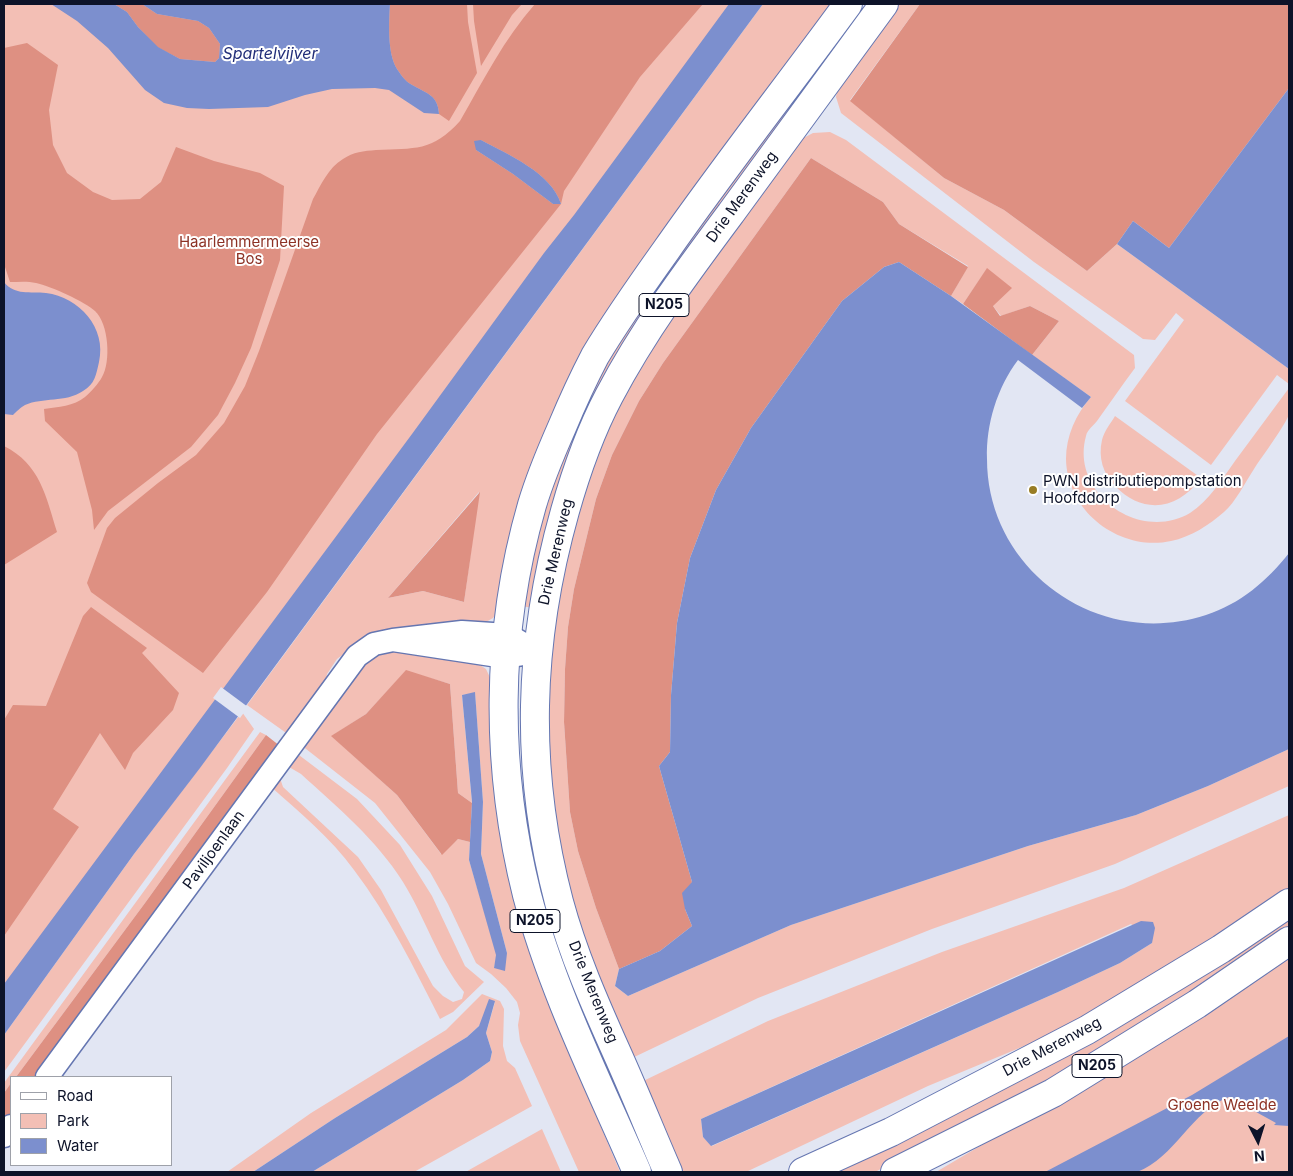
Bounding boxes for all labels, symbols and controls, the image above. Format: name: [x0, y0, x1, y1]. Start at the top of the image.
water label: Spartelvijver: [222, 44, 318, 64]
street label: Drie Merenweg: [703, 148, 781, 246]
park label: Haarlemmermeerse Bos: [179, 233, 319, 268]
road number: N205: [639, 294, 689, 316]
place label: PWN distributiepompstation Hoofddorp: [1043, 472, 1242, 507]
marker: PWN distributiepompstation Hoofddorp: [1027, 484, 1039, 496]
street label: Drie Merenweg: [535, 497, 577, 607]
street label: Paviljoenlaan: [179, 807, 249, 893]
road number: N205: [510, 909, 560, 932]
street label: Drie Merenweg: [564, 938, 622, 1046]
street label: Drie Merenweg: [1000, 1014, 1104, 1080]
road number: N205: [1072, 1054, 1122, 1078]
legend: [10, 1076, 172, 1166]
text: Road: [57, 1086, 93, 1105]
park label: Groene Weelde: [1167, 1096, 1277, 1114]
text: Park: [57, 1111, 89, 1130]
north arrow: [1233, 1116, 1283, 1166]
text: Water: [57, 1136, 99, 1155]
text: N: [1253, 1148, 1265, 1165]

